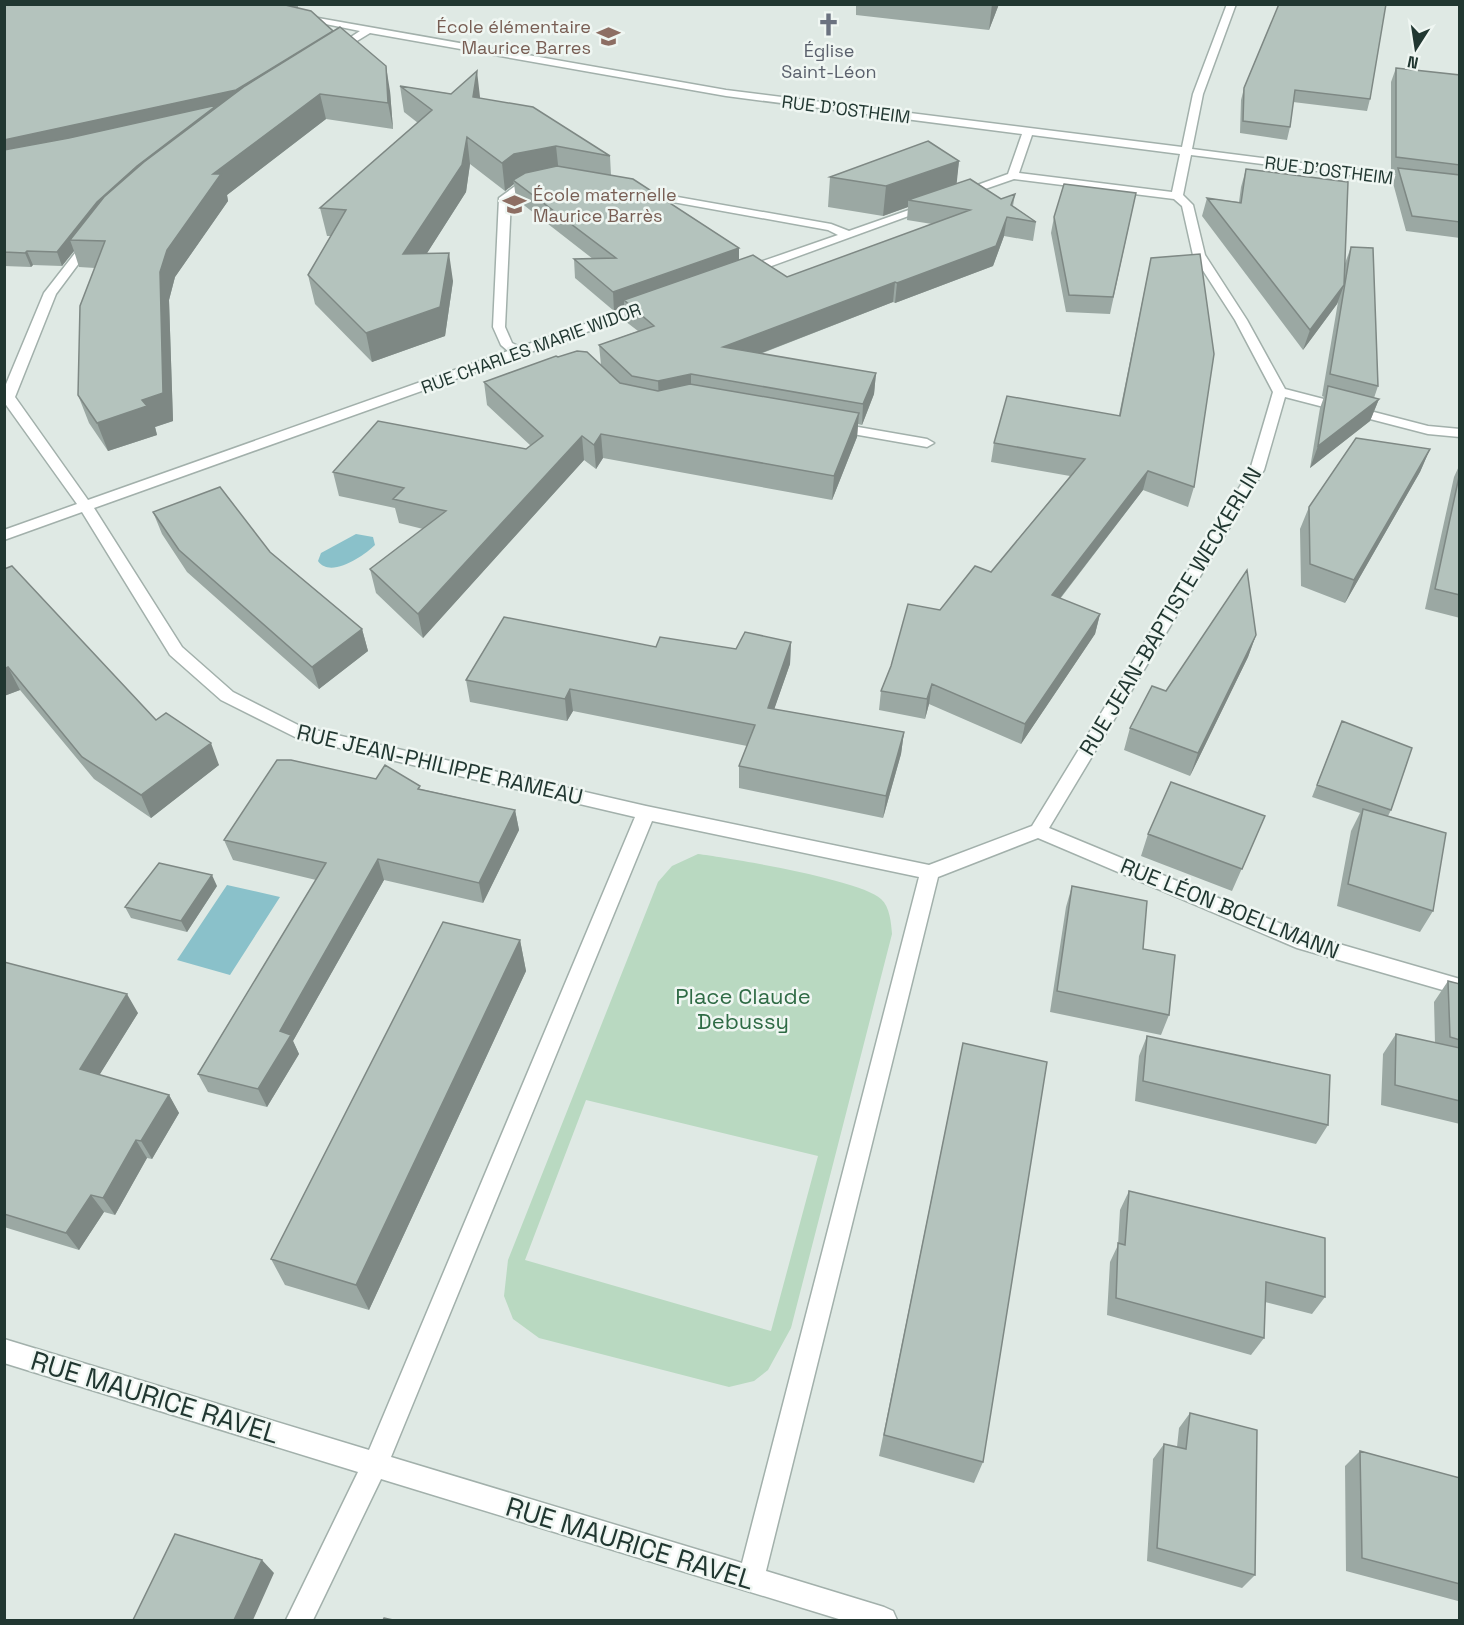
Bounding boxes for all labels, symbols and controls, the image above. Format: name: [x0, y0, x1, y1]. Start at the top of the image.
church icon: Église Saint-Léon: [816, 11, 842, 37]
place label: École élémentaire Maurice Barres: [437, 15, 591, 59]
north arrow: [1386, 18, 1446, 78]
school or university icon: École élémentaire Maurice Barres: [596, 23, 622, 49]
place label: Église Saint-Léon: [781, 39, 877, 83]
text: N: [1406, 51, 1420, 74]
street label: RUE D'OSTHEIM: [780, 90, 912, 128]
street label: RUE D'OSTHEIM: [1263, 151, 1395, 189]
place label: École maternelle Maurice Barrès: [533, 183, 677, 227]
school or university icon: École maternelle Maurice Barrès: [502, 191, 528, 217]
street label: RUE CHARLES MARIE WIDOR: [418, 297, 644, 399]
street label: RUE JEAN-BAPTISTE WECKERLIN: [1073, 462, 1267, 760]
street label: RUE JEAN-PHILIPPE RAMEAU: [294, 717, 586, 811]
street label: RUE LÉON BOELLMANN: [1116, 851, 1344, 965]
park label: Place Claude Debussy: [675, 982, 811, 1035]
street label: RUE MAURICE RAVEL: [27, 1343, 283, 1451]
street label: RUE MAURICE RAVEL: [502, 1489, 758, 1597]

